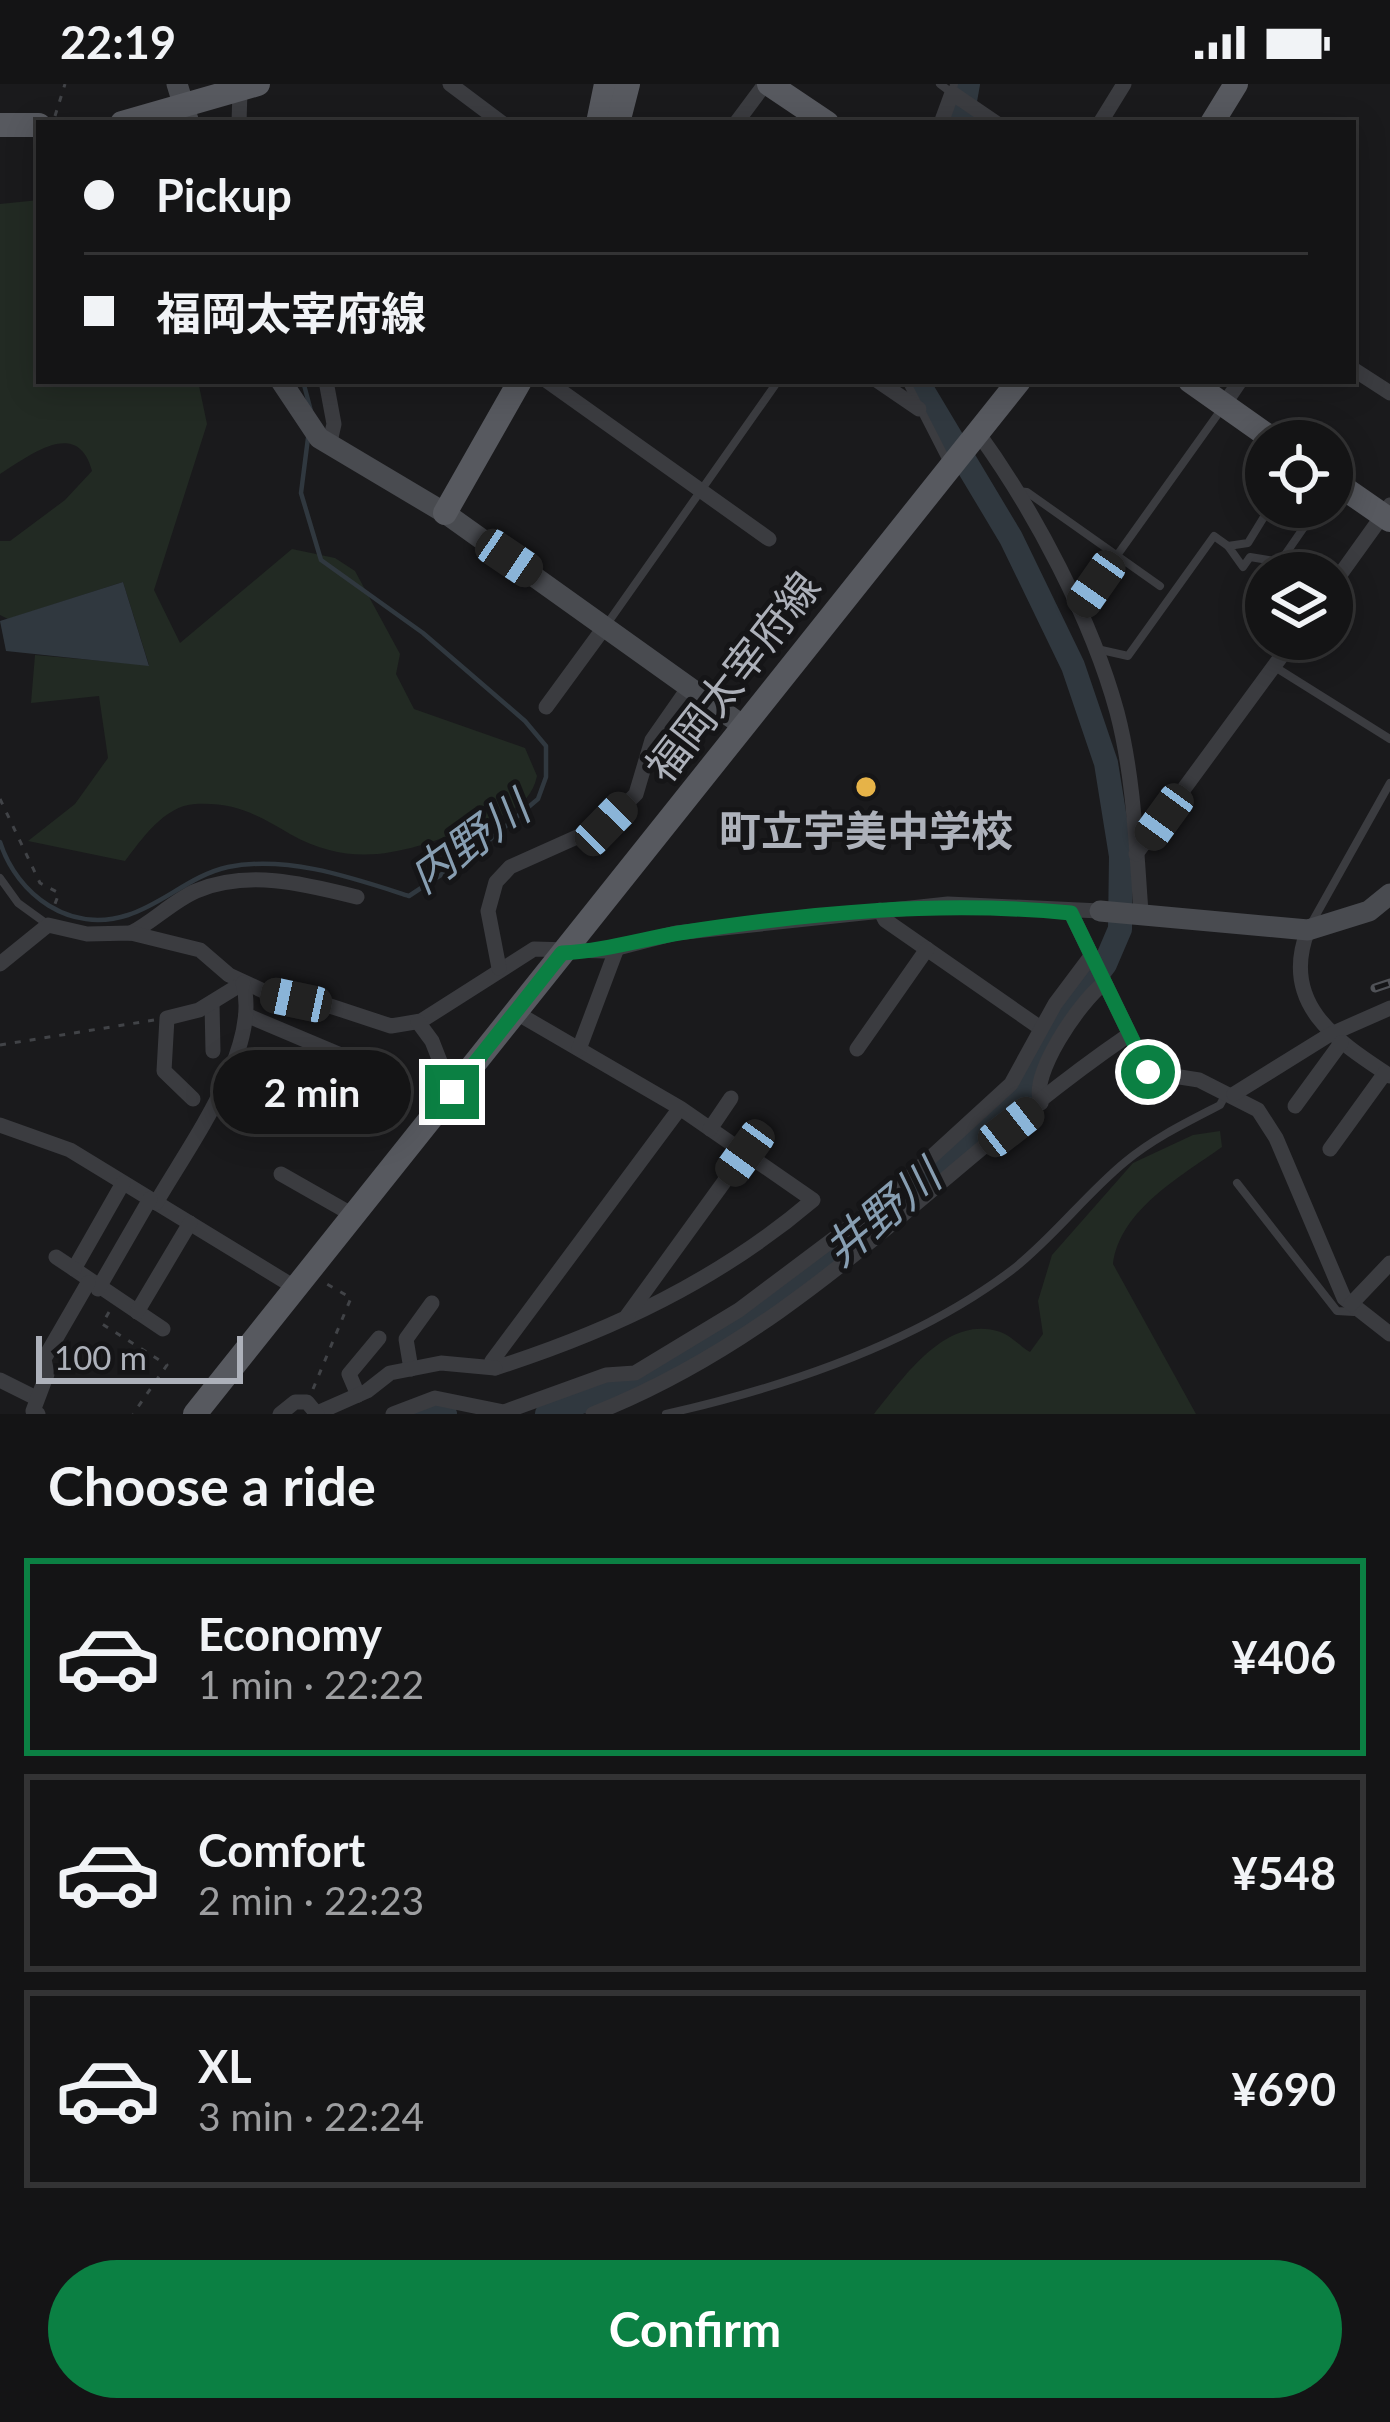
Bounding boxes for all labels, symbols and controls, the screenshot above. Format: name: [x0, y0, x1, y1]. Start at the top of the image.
text: 22:19: [60, 15, 176, 69]
text: Pickup: [156, 168, 292, 222]
text: 福岡太宰府線: [156, 286, 426, 340]
map controls: [1245, 420, 1353, 660]
button: locate: [1245, 420, 1353, 528]
car: [469, 523, 549, 593]
car: [1061, 544, 1131, 624]
button: layers: [1245, 552, 1353, 660]
street label: 福岡太宰府線: [635, 562, 829, 791]
marker: 町立宇美中学校: [853, 774, 879, 800]
water label: 内野川: [398, 777, 542, 903]
car: [1128, 777, 1200, 857]
car: [568, 786, 644, 862]
place label: 町立宇美中学校: [719, 805, 1013, 855]
car: [257, 975, 335, 1025]
route start: [1121, 1045, 1175, 1099]
callout: 2 min: [212, 1050, 410, 1134]
route end: [425, 1065, 479, 1119]
text: 2 min: [264, 1069, 360, 1115]
car: [972, 1091, 1050, 1163]
car: [709, 1113, 781, 1193]
water label: 井野川: [812, 1146, 953, 1276]
scale bar: [36, 1330, 243, 1383]
text: 100 m: [54, 1337, 147, 1377]
text: Choose a ride: [48, 1453, 376, 1518]
icon: car: [54, 1603, 162, 1711]
text: Economy: [198, 1607, 382, 1661]
text: ¥406: [1232, 1630, 1336, 1684]
text: 1 min · 22:22: [198, 1661, 424, 1707]
icon: car: [54, 1819, 162, 1927]
text: Comfort: [198, 1823, 365, 1877]
text: ¥548: [1232, 1846, 1336, 1900]
text: 2 min · 22:23: [198, 1877, 424, 1923]
icon: car: [54, 2035, 162, 2143]
text: XL: [198, 2039, 252, 2093]
text: ¥690: [1232, 2062, 1336, 2116]
text: 3 min · 22:24: [198, 2093, 424, 2139]
button: Confirm: [48, 2260, 1342, 2398]

